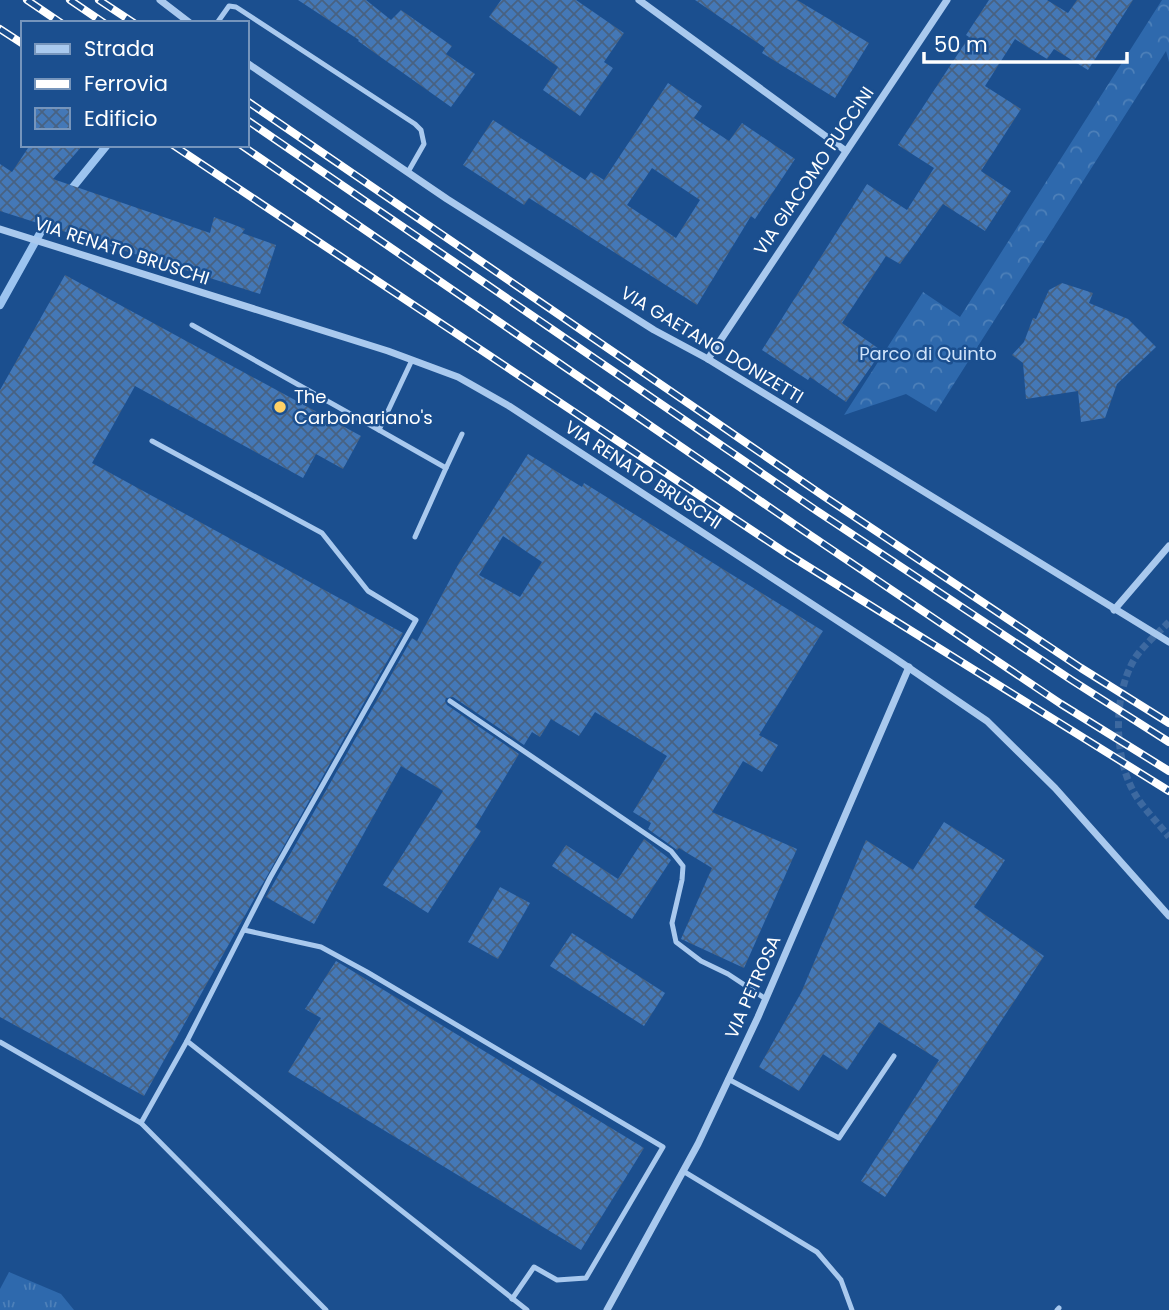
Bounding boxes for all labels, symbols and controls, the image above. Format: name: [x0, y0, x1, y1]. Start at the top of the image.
legend: [21, 21, 248, 147]
scale bar: [924, 21, 1127, 65]
text: 50 m: [934, 30, 988, 59]
text: Strada: [84, 34, 154, 63]
text: Ferrovia: [84, 69, 168, 98]
street label: VIA GIACOMO PUCCINI: [748, 81, 879, 260]
text: Edificio: [84, 104, 158, 133]
street label: VIA RENATO BRUSCHI: [31, 210, 213, 291]
street label: VIA GAETANO DONIZETTI: [616, 280, 808, 409]
park label: Parco di Quinto: [859, 341, 997, 366]
place label: The Carbonariano's: [294, 384, 433, 430]
marker: The Carbonariano's: [272, 399, 288, 415]
street label: VIA RENATO BRUSCHI: [560, 414, 727, 535]
street label: VIA PETROSA: [719, 931, 786, 1042]

